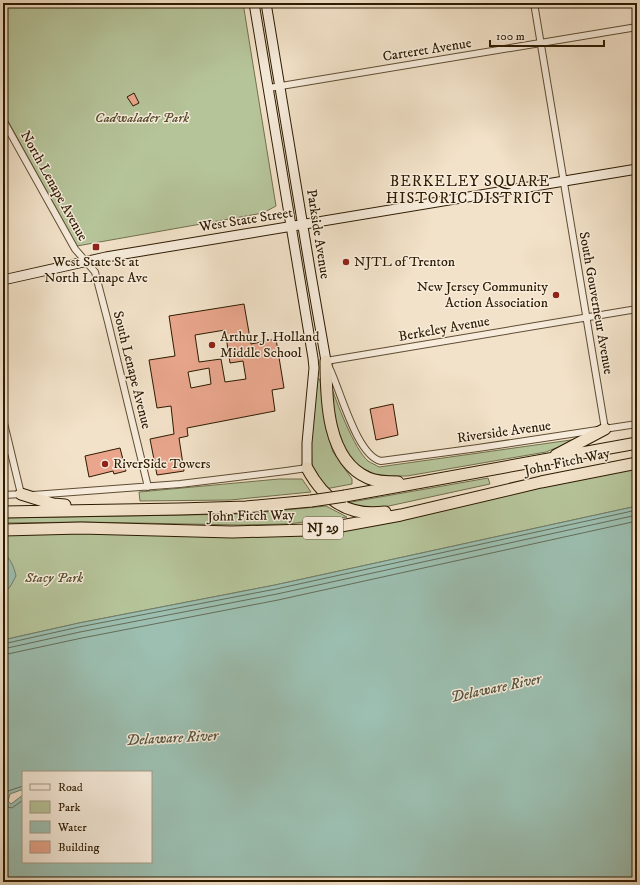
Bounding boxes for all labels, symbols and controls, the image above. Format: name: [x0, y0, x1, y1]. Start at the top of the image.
scale bar: [490, 22, 604, 48]
text: 100 m: [496, 29, 525, 44]
street label: Carteret Avenue: [381, 34, 473, 66]
park label: Cadwalader Park: [95, 109, 189, 127]
street label: North Lenape Avenue: [16, 128, 92, 244]
district label: BERKELEY SQUARE HISTORIC DISTRICT: [386, 172, 554, 208]
street label: Parkside Avenue: [302, 188, 334, 280]
street label: West State Street: [197, 204, 294, 236]
street label: South Gouverneur Avenue: [575, 230, 617, 376]
marker: West State St at North Lenape Ave: [91, 242, 101, 252]
place label: West State St at North Lenape Ave: [44, 253, 148, 287]
place label: NJTL of Trenton: [354, 253, 456, 271]
marker: NJTL of Trenton: [341, 257, 351, 267]
place label: New Jersey Community Action Association: [417, 278, 549, 312]
marker: New Jersey Community Action Association: [551, 290, 561, 300]
street label: South Lenape Avenue: [109, 309, 155, 431]
street label: Berkeley Avenue: [397, 312, 491, 346]
place label: Arthur J. Holland Middle School: [220, 328, 319, 362]
marker: Arthur J. Holland Middle School: [207, 340, 217, 350]
street label: Riverside Avenue: [456, 416, 552, 447]
street label: John Fitch Way: [521, 444, 612, 480]
place label: RiverSide Towers: [113, 455, 211, 473]
marker: RiverSide Towers: [100, 459, 110, 469]
street label: John Fitch Way: [205, 506, 295, 526]
road number: NJ 29: [303, 517, 343, 539]
park label: Stacy Park: [24, 569, 83, 587]
water label: Delaware River: [449, 669, 545, 707]
water label: Delaware River: [125, 726, 220, 750]
legend: [22, 771, 152, 863]
text: Road: [58, 780, 83, 795]
text: Park: [58, 800, 80, 815]
text: Water: [57, 820, 87, 835]
text: Building: [58, 840, 99, 855]

